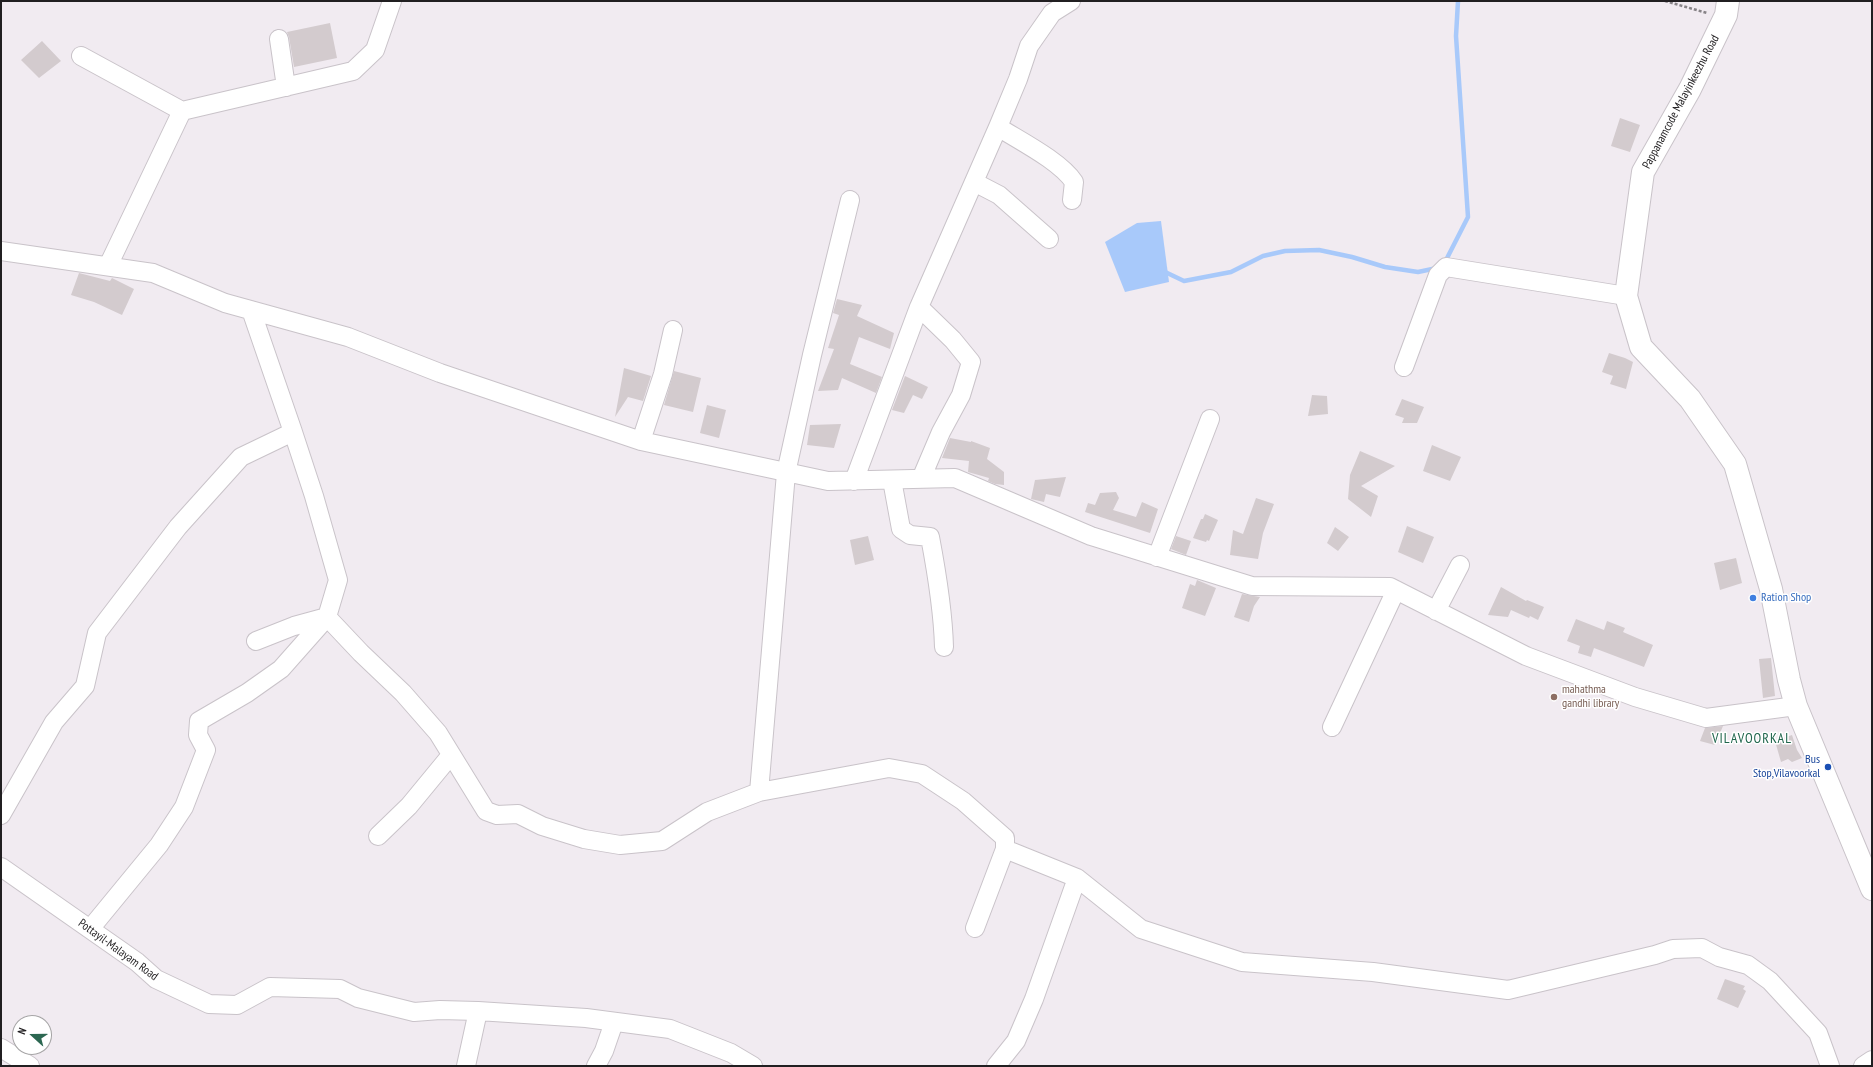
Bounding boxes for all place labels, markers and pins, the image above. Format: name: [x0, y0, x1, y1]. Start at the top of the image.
place label: Ration Shop: [1761, 591, 1811, 605]
marker: Ration Shop: [1748, 593, 1758, 603]
place label: mahathma gandhi library: [1562, 683, 1619, 711]
marker: mahathma gandhi library: [1549, 692, 1559, 702]
place label: Bus Stop,Vilavoorkal: [1753, 753, 1820, 781]
marker: Bus Stop,Vilavoorkal: [1823, 762, 1833, 772]

